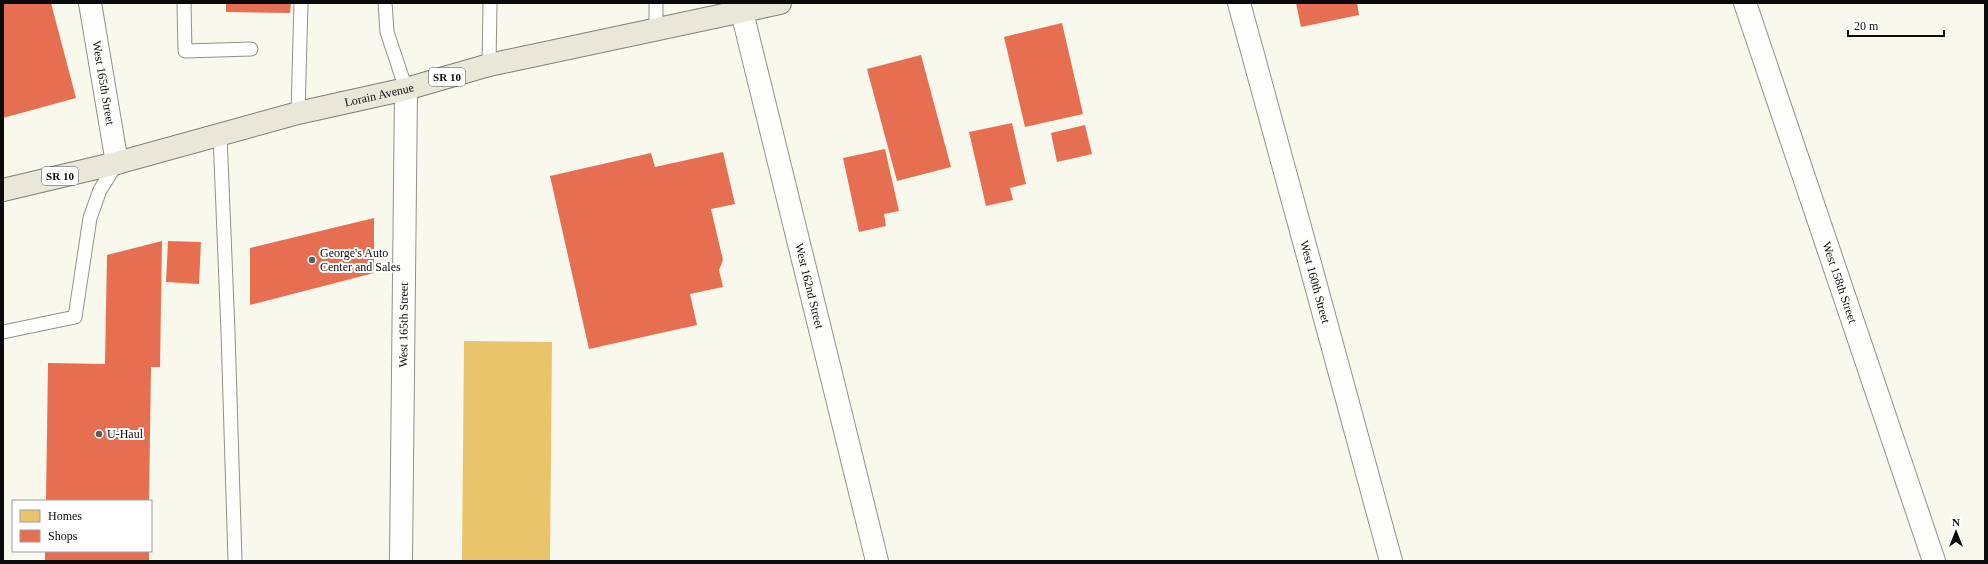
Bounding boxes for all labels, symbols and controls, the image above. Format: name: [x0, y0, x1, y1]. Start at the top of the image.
scale bar: [1848, 12, 1944, 38]
text: 20 m: [1854, 19, 1879, 33]
street label: West 165th Street: [89, 40, 118, 127]
road number: SR 10: [429, 68, 465, 86]
street label: Lorain Avenue: [343, 80, 415, 109]
road number: SR 10: [42, 167, 78, 185]
street label: West 160th Street: [1297, 239, 1333, 325]
street label: West 158th Street: [1819, 240, 1860, 326]
street label: West 162nd Street: [792, 242, 827, 331]
place label: George's Auto Center and Sales: [320, 246, 401, 274]
marker: George's Auto Center and Sales: [307, 255, 317, 265]
street label: West 165th Street: [396, 282, 411, 368]
place label: U-Haul: [107, 427, 144, 441]
marker: U-Haul: [94, 429, 104, 439]
legend: [12, 500, 152, 552]
text: Homes: [48, 509, 82, 523]
north arrow: [1936, 512, 1976, 552]
text: N: [1952, 516, 1960, 528]
text: Shops: [48, 529, 78, 543]

